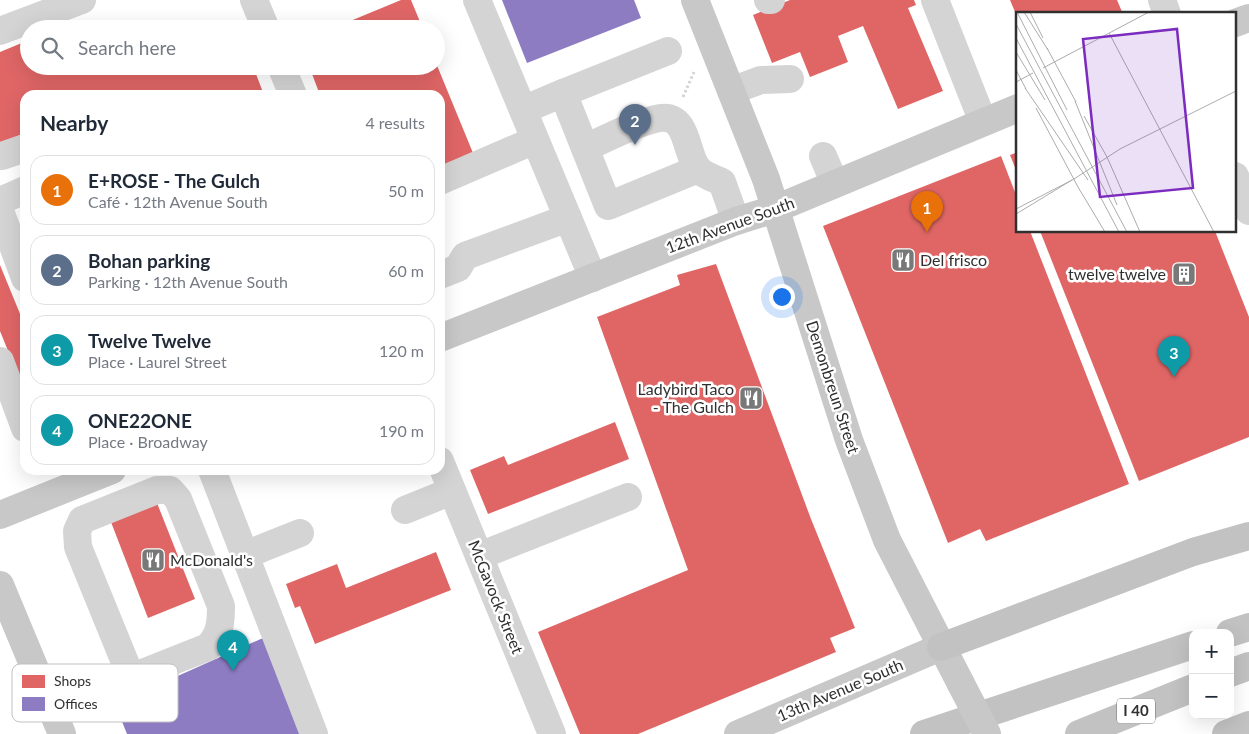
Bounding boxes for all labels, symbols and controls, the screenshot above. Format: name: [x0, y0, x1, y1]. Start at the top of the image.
inset map: [1016, 12, 1236, 232]
search box: [20, 20, 445, 75]
icon: search: [38, 34, 66, 62]
text: Search here: [78, 36, 176, 59]
pin: 2: [619, 104, 651, 145]
text: Nearby: [40, 110, 108, 135]
text: 4 results: [365, 113, 425, 132]
text: E+ROSE - The Gulch: [88, 169, 260, 192]
text: 1: [52, 181, 62, 200]
text: 50 m: [388, 181, 424, 200]
pin: 1: [911, 191, 943, 232]
text: Café · 12th Avenue South: [88, 192, 268, 211]
street label: 12th Avenue South: [663, 192, 797, 257]
restaurant icon: Del frisco: [890, 247, 916, 273]
text: Bohan parking: [88, 249, 210, 272]
place label: Del frisco: [920, 250, 987, 269]
text: 2: [52, 261, 62, 280]
text: 60 m: [388, 261, 424, 280]
building icon: twelve twelve: [1171, 261, 1197, 287]
place label: twelve twelve: [1068, 264, 1166, 283]
text: Parking · 12th Avenue South: [88, 272, 288, 291]
your location: [769, 284, 795, 310]
street label: Demonbreun Street: [803, 318, 864, 456]
text: Twelve Twelve: [88, 329, 211, 352]
pin: 3: [1158, 336, 1190, 377]
text: 3: [52, 341, 62, 360]
text: 120 m: [379, 341, 424, 360]
text: Place · Laurel Street: [88, 352, 227, 371]
place label: Ladybird Taco - The Gulch: [638, 379, 734, 416]
restaurant icon: Ladybird Taco - The Gulch: [738, 385, 764, 411]
text: ONE22ONE: [88, 409, 192, 432]
text: 4: [52, 421, 62, 440]
text: 190 m: [379, 421, 424, 440]
text: Place · Broadway: [88, 432, 208, 451]
street label: McGavock Street: [465, 537, 528, 657]
restaurant icon: McDonald's: [140, 547, 166, 573]
place label: McDonald's: [170, 550, 253, 569]
map controls: [1189, 629, 1234, 719]
button: +: [1189, 629, 1234, 674]
pin: 4: [217, 630, 249, 671]
street label: 13th Avenue South: [774, 654, 906, 725]
legend: [12, 664, 178, 722]
text: Shops: [54, 672, 91, 689]
button: −: [1189, 674, 1234, 719]
text: Offices: [54, 695, 98, 712]
road number: I 40: [1117, 698, 1155, 724]

